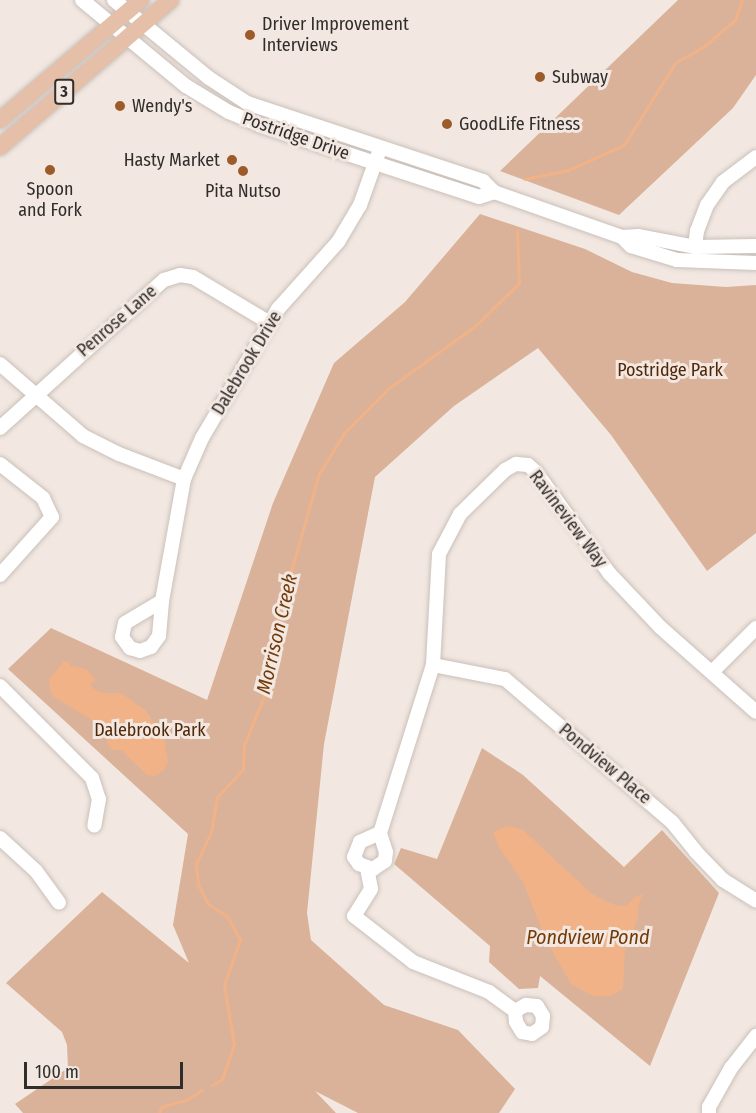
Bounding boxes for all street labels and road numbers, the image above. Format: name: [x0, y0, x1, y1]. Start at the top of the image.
road number: 3: [54, 79, 74, 105]
street label: Postridge Drive: [240, 108, 352, 164]
street label: Penrose Lane: [73, 281, 161, 361]
street label: Dalebrook Drive: [207, 307, 287, 419]
street label: Ravineview Way: [524, 466, 612, 572]
street label: Pondview Place: [554, 719, 656, 809]

